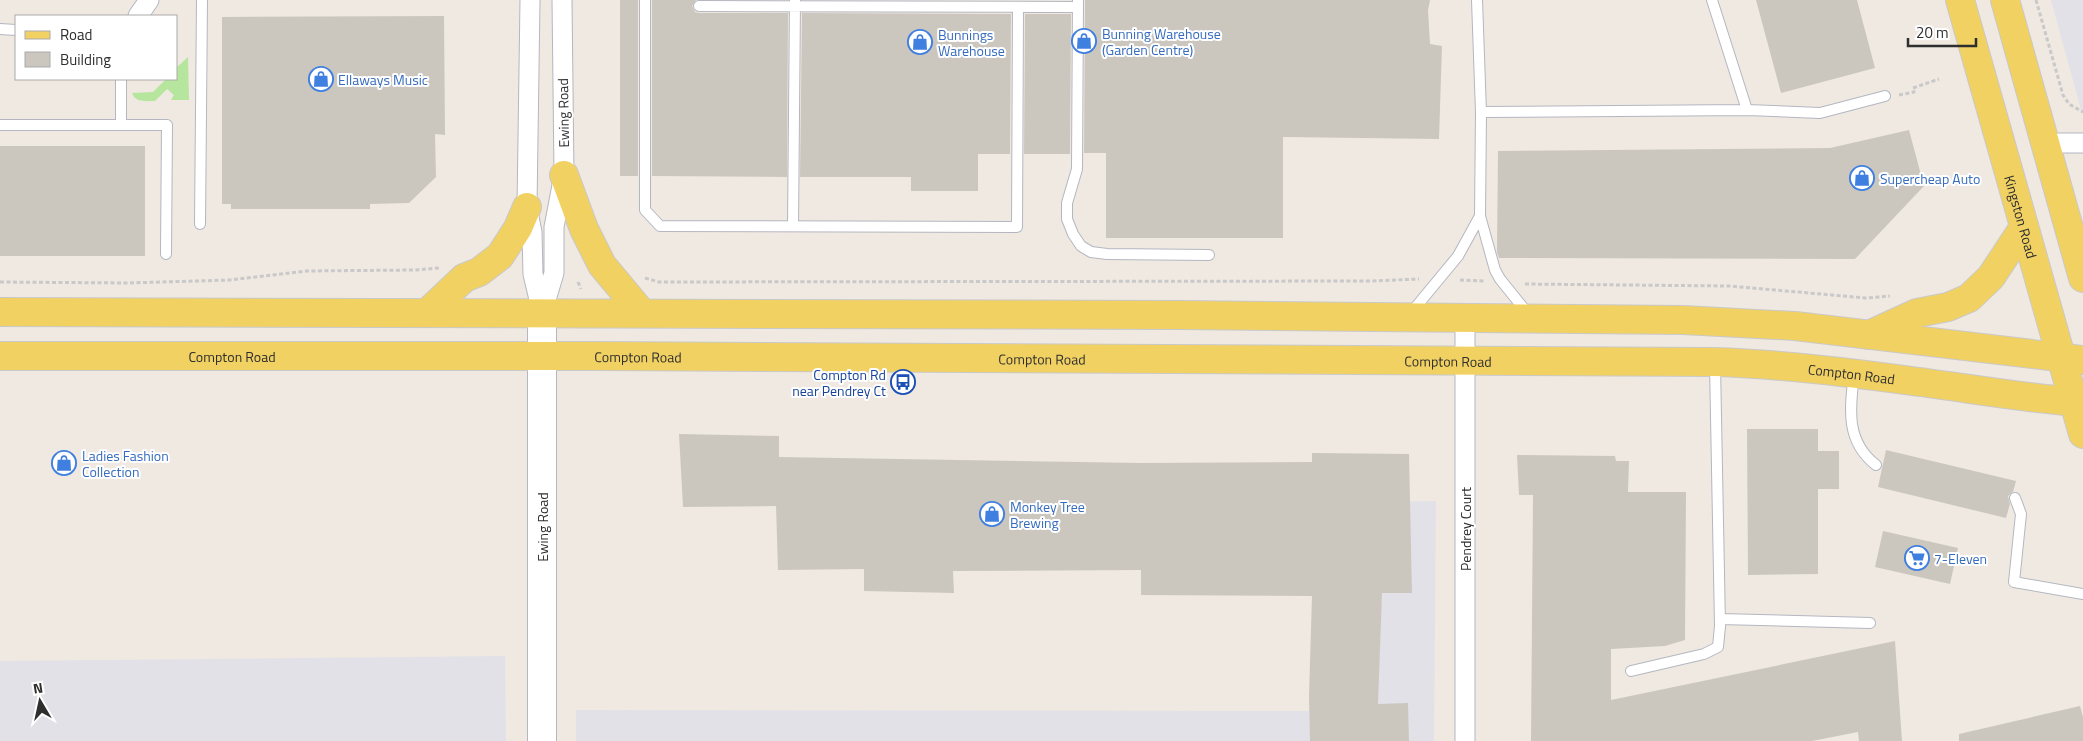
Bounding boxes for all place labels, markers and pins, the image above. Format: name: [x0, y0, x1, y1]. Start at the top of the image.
place label: Bunning Warehouse (Garden Centre): [1102, 23, 1221, 60]
place label: Bunnings Warehouse: [938, 24, 1005, 61]
shop icon: Bunning Warehouse (Garden Centre): [1071, 28, 1097, 54]
shop icon: Bunnings Warehouse: [907, 29, 933, 55]
shop icon: Ellaways Music: [308, 66, 334, 92]
place label: Ellaways Music: [338, 69, 428, 90]
shop icon: Supercheap Auto: [1849, 165, 1875, 191]
place label: Supercheap Auto: [1880, 168, 1980, 189]
place label: Compton Rd near Pendrey Ct: [792, 364, 886, 401]
bus stop icon: Compton Rd near Pendrey Ct: [890, 369, 916, 395]
place label: Ladies Fashion Collection: [82, 445, 169, 482]
shop icon: Ladies Fashion Collection: [51, 450, 77, 476]
place label: Monkey Tree Brewing: [1010, 496, 1085, 533]
shop icon: Monkey Tree Brewing: [979, 501, 1005, 527]
supermarket icon: 7-Eleven: [1904, 545, 1930, 571]
place label: 7-Eleven: [1934, 548, 1987, 569]

